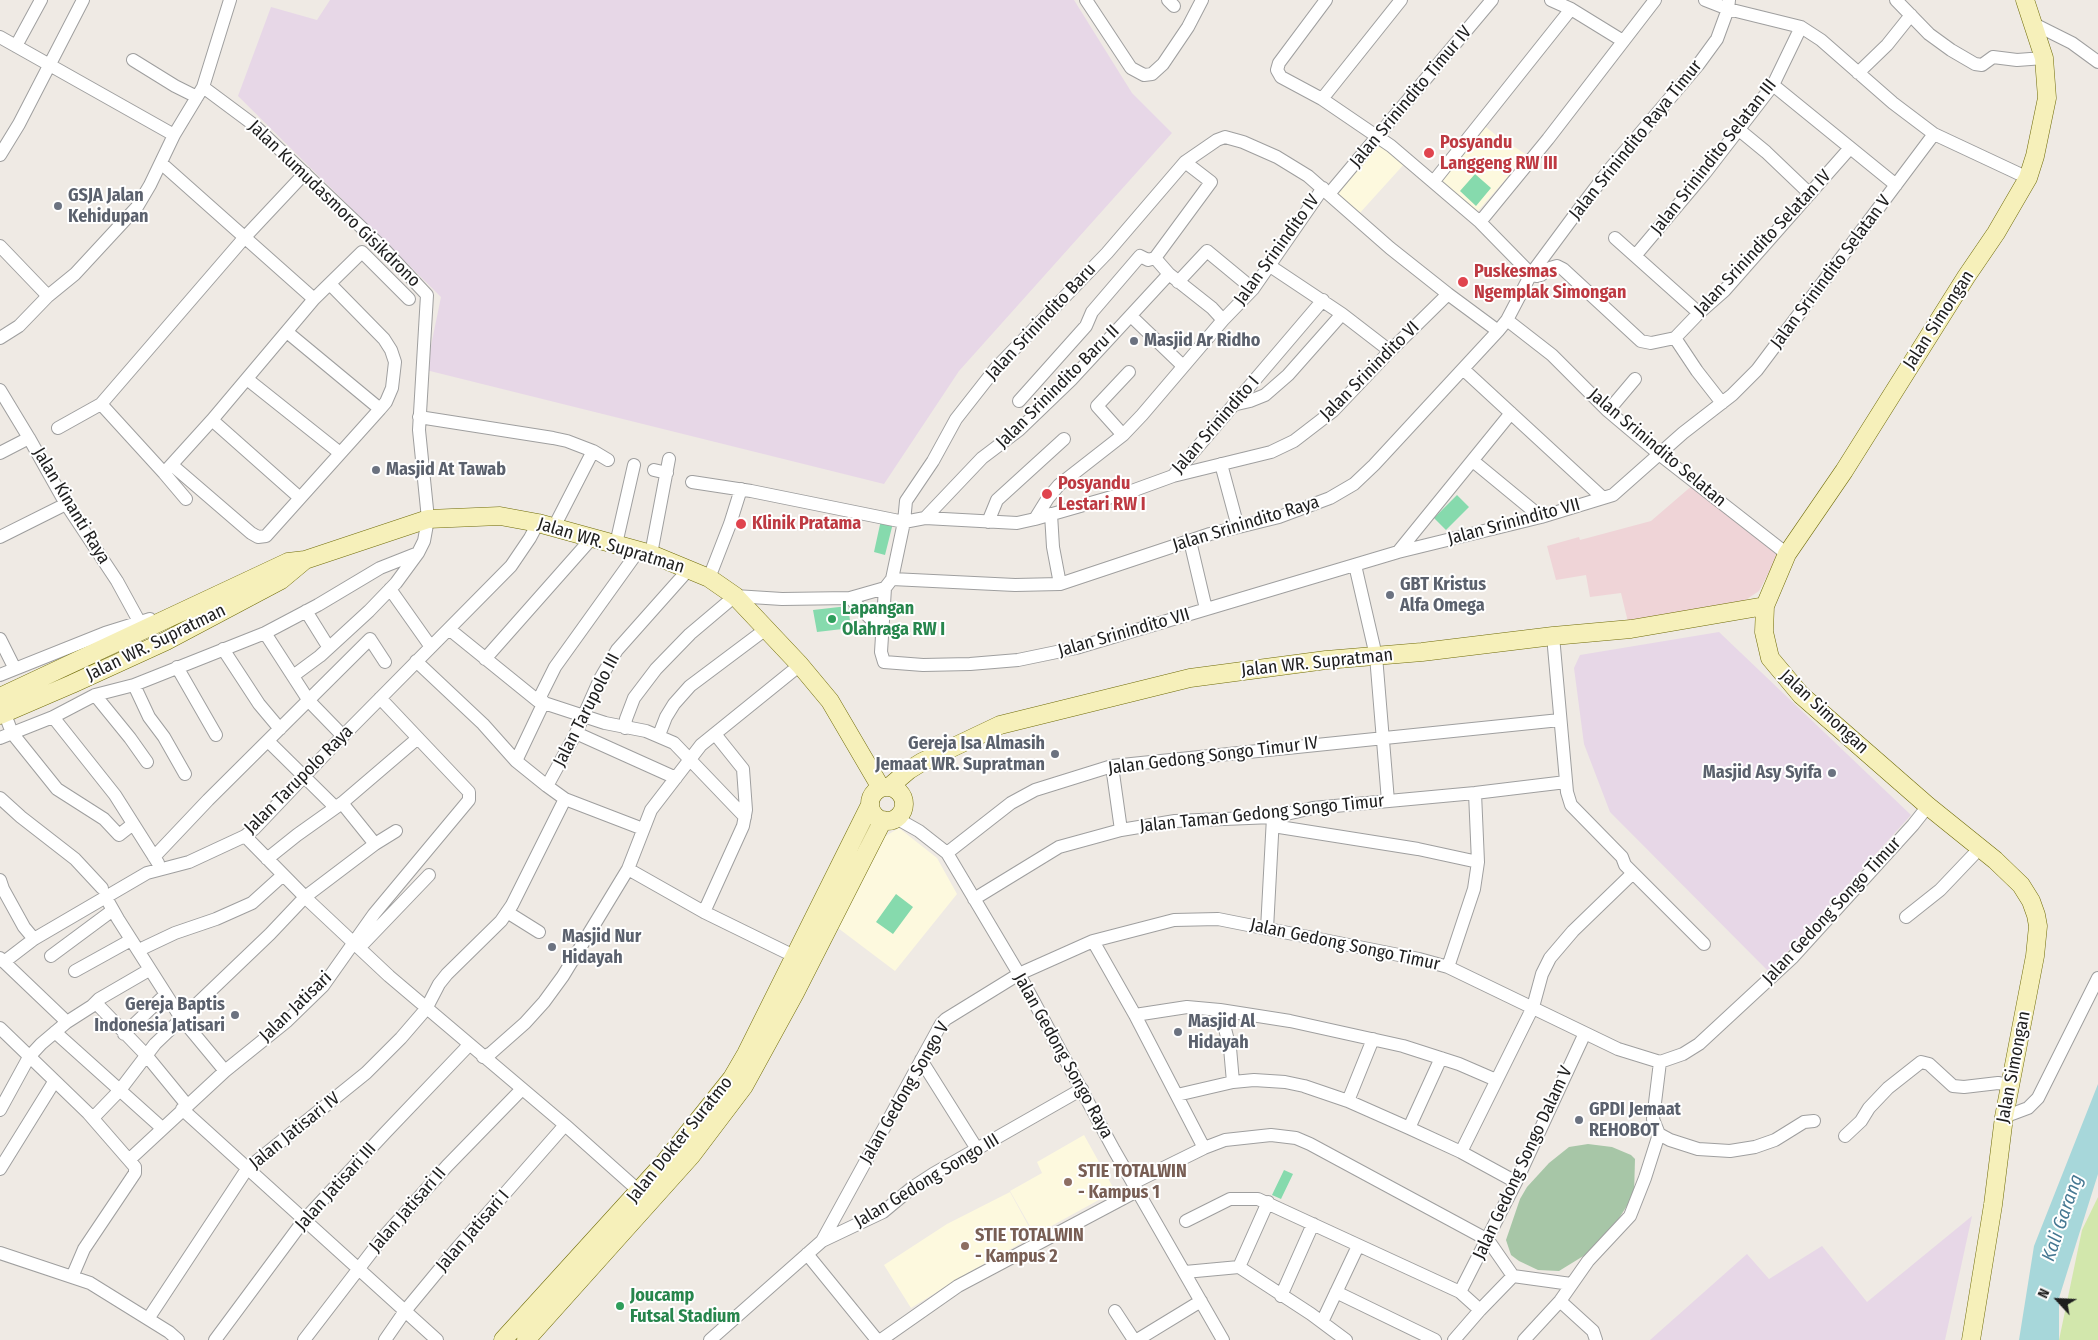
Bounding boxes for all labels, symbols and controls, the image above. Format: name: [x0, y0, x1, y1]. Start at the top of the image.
street label: Jalan Srinindito Timur IV: [1346, 22, 1476, 172]
street label: Jalan Srinindito Raya Timur: [1565, 56, 1707, 224]
street label: Jalan Srinindito Selatan III: [1647, 75, 1781, 239]
street label: Jalan Kumudasmoro Gisikdrono: [244, 116, 424, 292]
place label: Posyandu Langgeng RW III: [1440, 132, 1558, 174]
marker: Posyandu Langgeng RW III: [1422, 146, 1436, 160]
street label: Jalan Srinindito Selatan IV: [1690, 166, 1836, 320]
place label: GSJA Jalan Kehidupan: [68, 185, 149, 228]
street label: Jalan Srinindito IV: [1230, 191, 1324, 309]
street label: Jalan Srinindito Selatan V: [1766, 191, 1896, 353]
marker: GSJA Jalan Kehidupan: [52, 200, 64, 212]
street label: Jalan Srinindito Baru: [981, 259, 1101, 385]
place label: Puskesmas Ngemplak Simongan: [1474, 261, 1626, 304]
street label: Jalan Simongan: [1899, 267, 1979, 373]
marker: Puskesmas Ngemplak Simongan: [1456, 275, 1470, 289]
street label: Jalan Srinindito VI: [1316, 317, 1424, 425]
street label: Jalan Srinindito Baru II: [992, 321, 1124, 453]
place label: Masjid Ar Ridho: [1144, 330, 1260, 352]
marker: Masjid Ar Ridho: [1128, 335, 1140, 347]
street label: Jalan Srinindito I: [1168, 372, 1264, 478]
street label: Jalan Srinindito Selatan: [1584, 384, 1730, 512]
street label: Jalan Kinanti Raya: [28, 444, 114, 568]
place label: Masjid At Tawab: [386, 459, 506, 481]
marker: Masjid At Tawab: [370, 464, 382, 476]
place label: Posyandu Lestari RW I: [1058, 473, 1146, 516]
marker: Posyandu Lestari RW I: [1040, 487, 1054, 501]
street label: Jalan Srinindito Raya: [1170, 491, 1322, 557]
street label: Jalan Srinindito VII: [1445, 494, 1583, 550]
street label: Jalan WR. Supratman: [535, 513, 687, 579]
place label: Klinik Pratama: [752, 513, 861, 535]
marker: Klinik Pratama: [734, 517, 748, 531]
place label: GBT Kristus Alfa Omega: [1400, 574, 1486, 616]
marker: GBT Kristus Alfa Omega: [1384, 589, 1396, 601]
place label: Lapangan Olahraga RW I: [842, 598, 945, 640]
street label: Jalan WR. Supratman: [83, 600, 229, 686]
street label: Jalan Srinindito VII: [1056, 604, 1192, 662]
marker: Lapangan Olahraga RW I: [826, 613, 838, 625]
street label: Jalan WR. Supratman: [1240, 644, 1394, 682]
street label: Jalan Tarupolo III: [549, 650, 625, 770]
street label: Jalan Simongan: [1775, 665, 1873, 759]
street label: Jalan Tarupolo Raya: [240, 721, 358, 839]
street label: Jalan Gedong Songo Timur IV: [1107, 732, 1319, 780]
place label: Gereja Isa Almasih Jemaat WR. Supratman: [875, 733, 1045, 776]
marker: Gereja Isa Almasih Jemaat WR. Supratman: [1049, 748, 1061, 760]
place label: Masjid Asy Syifa: [1703, 762, 1822, 784]
marker: Masjid Asy Syifa: [1826, 767, 1838, 779]
street label: Jalan Taman Gedong Songo Timur: [1139, 790, 1385, 838]
street label: Jalan Gedong Songo Timur: [1758, 833, 1906, 989]
street label: Jalan Gedong Songo Timur: [1248, 914, 1442, 976]
place label: Masjid Nur Hidayah: [562, 926, 641, 969]
marker: Masjid Nur Hidayah: [546, 941, 558, 953]
street label: Jalan Jatisari: [255, 967, 337, 1047]
street label: Jalan Gedong Songo Raya: [1009, 970, 1117, 1142]
place label: Gereja Baptis Indonesia Jatisari: [94, 994, 225, 1036]
marker: Gereja Baptis Indonesia Jatisari: [229, 1009, 241, 1021]
street label: Jalan Simongan: [1993, 1009, 2035, 1125]
place label: Masjid Al Hidayah: [1188, 1011, 1255, 1054]
street label: Jalan Gedong Songo V: [856, 1018, 954, 1168]
marker: Masjid Al Hidayah: [1172, 1026, 1184, 1038]
street label: Jalan Gedong Songo Dalam V: [1469, 1063, 1577, 1263]
street label: Jalan Dokter Suratmo: [622, 1073, 738, 1207]
street label: Jalan Jatisari IV: [245, 1088, 345, 1174]
place label: GPDI Jemaat REHOBOT: [1589, 1099, 1681, 1142]
marker: GPDI Jemaat REHOBOT: [1573, 1114, 1585, 1126]
street label: Jalan Gedong Songo III: [851, 1129, 1003, 1233]
street label: Jalan Jatisari III: [291, 1139, 381, 1235]
place label: STIE TOTALWIN - Kampus 1: [1078, 1161, 1187, 1204]
street label: Jalan Jatisari II: [365, 1163, 451, 1257]
water label: Kali Garang: [2038, 1172, 2088, 1264]
marker: STIE TOTALWIN - Kampus 1: [1062, 1176, 1074, 1188]
street label: Jalan Jatisari I: [432, 1186, 514, 1276]
place label: STIE TOTALWIN - Kampus 2: [975, 1225, 1084, 1268]
marker: STIE TOTALWIN - Kampus 2: [959, 1240, 971, 1252]
north arrow: [2033, 1275, 2083, 1325]
place label: Joucamp Futsal Stadium: [630, 1285, 740, 1328]
text: N: [2034, 1286, 2053, 1301]
marker: Joucamp Futsal Stadium: [614, 1300, 626, 1312]

